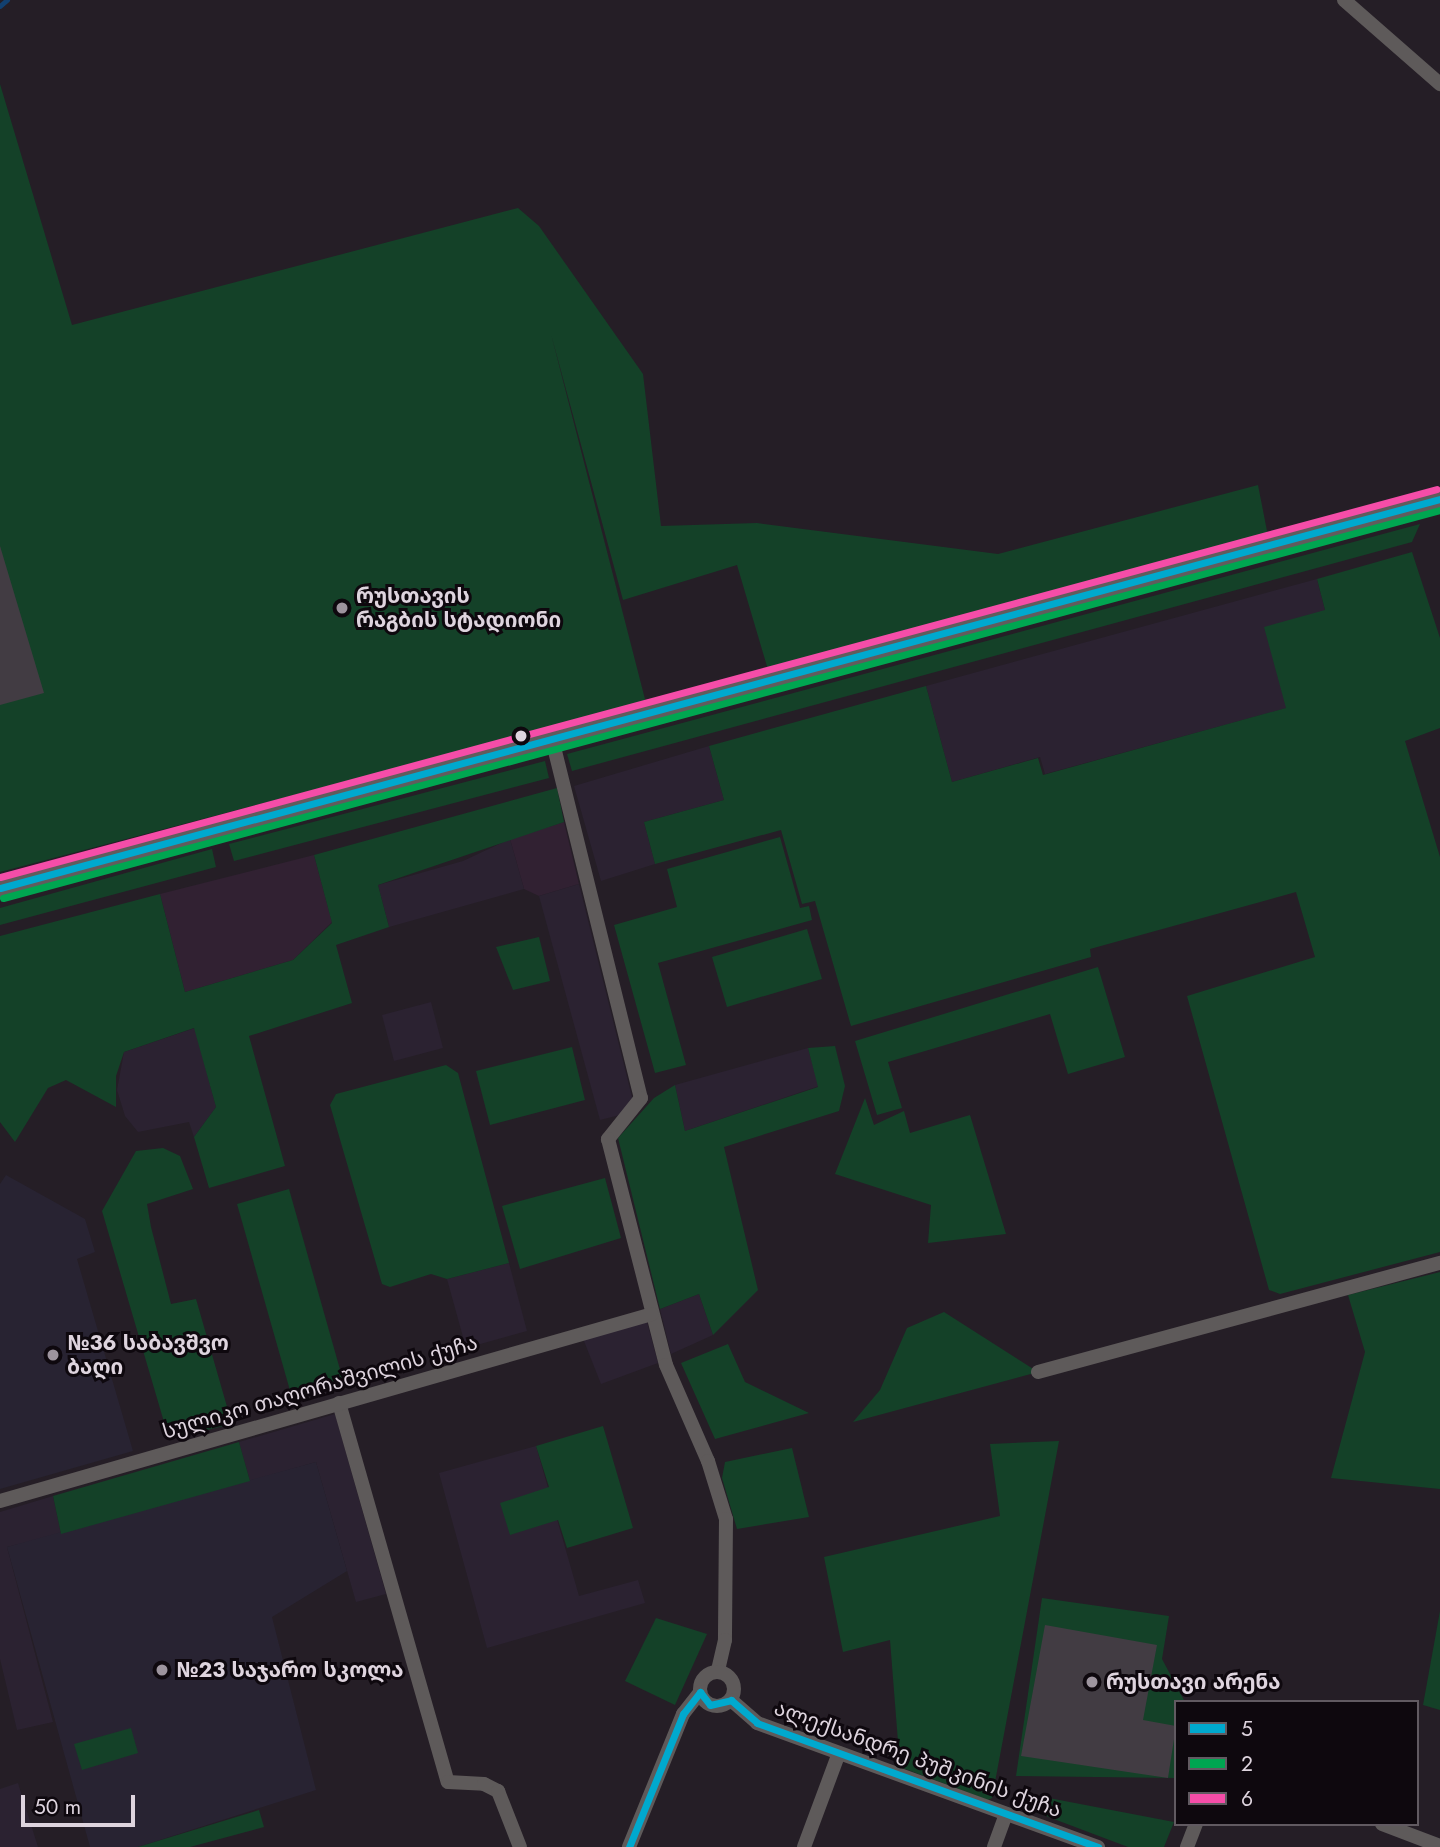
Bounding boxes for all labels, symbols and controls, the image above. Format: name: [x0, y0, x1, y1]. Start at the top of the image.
place label: რუსთავის რაგბის სტადიონი: [356, 583, 561, 633]
marker: რუსთავის რაგბის სტადიონი: [334, 600, 350, 616]
unlabelled marker: [514, 729, 528, 743]
place label: №36 საბავშვო ბაღი: [67, 1330, 229, 1380]
street label: სულიკო თაღორაშვილის ქუჩა: [160, 1330, 480, 1444]
marker: №36 საბავშვო ბაღი: [45, 1347, 61, 1363]
place label: №23 საჯარო სკოლა: [176, 1657, 404, 1683]
marker: №23 საჯარო სკოლა: [154, 1662, 170, 1678]
place label: რუსთავი არენა: [1106, 1669, 1281, 1695]
marker: რუსთავი არენა: [1084, 1674, 1100, 1690]
street label: ალექსანდრე პუშკინის ქუჩა: [771, 1695, 1065, 1823]
legend: [1174, 1700, 1419, 1826]
text: 5: [1241, 1714, 1253, 1744]
text: 2: [1241, 1749, 1253, 1779]
scale bar: [24, 1780, 138, 1824]
text: 6: [1241, 1784, 1253, 1814]
text: 50 m: [34, 1792, 81, 1822]

